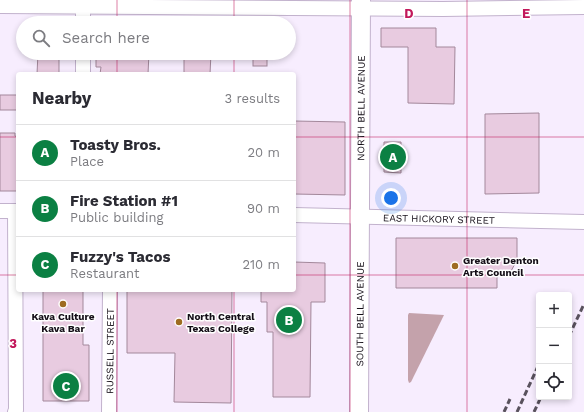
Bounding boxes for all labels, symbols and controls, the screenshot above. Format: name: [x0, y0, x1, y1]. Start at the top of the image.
text: D: [404, 6, 414, 21]
text: E: [522, 6, 530, 21]
search box: [16, 16, 296, 60]
icon: search: [30, 27, 52, 49]
text: Search here: [62, 29, 150, 47]
street label: NORTH BELL AVENUE: [355, 55, 366, 161]
text: Nearby: [32, 88, 91, 108]
text: 3 results: [225, 91, 280, 106]
text: Toasty Bros.: [70, 136, 161, 154]
pin: A: [380, 142, 406, 172]
text: A: [41, 145, 49, 160]
text: 20 m: [248, 145, 280, 160]
text: Place: [70, 154, 104, 169]
your location: [381, 188, 401, 208]
text: Fire Station #1: [70, 192, 178, 210]
text: B: [41, 201, 49, 216]
text: 90 m: [247, 201, 280, 216]
text: Public building: [70, 210, 163, 225]
street label: EAST HICKORY STREET: [383, 212, 495, 225]
text: Fuzzy's Tacos: [70, 248, 170, 266]
place label: Greater Denton Arts Council: [463, 255, 539, 278]
text: C: [41, 257, 49, 272]
text: 210 m: [242, 257, 280, 272]
street label: SOUTH BELL AVENUE: [354, 261, 365, 367]
marker: Greater Denton Arts Council: [450, 261, 460, 271]
text: Restaurant: [70, 266, 140, 281]
map controls: [536, 292, 572, 400]
button: +: [536, 292, 572, 328]
marker: Kava Culture Kava Bar: [58, 299, 68, 309]
pin: B: [276, 305, 302, 335]
street label: RUSSELL STREET: [104, 308, 115, 394]
place label: Kava Culture Kava Bar: [31, 311, 95, 334]
place label: North Central Texas College: [187, 311, 255, 334]
marker: North Central Texas College: [174, 317, 184, 327]
button: −: [536, 328, 572, 364]
text: 3: [9, 336, 17, 351]
button: locate: [536, 364, 572, 400]
pin: C: [53, 371, 79, 401]

